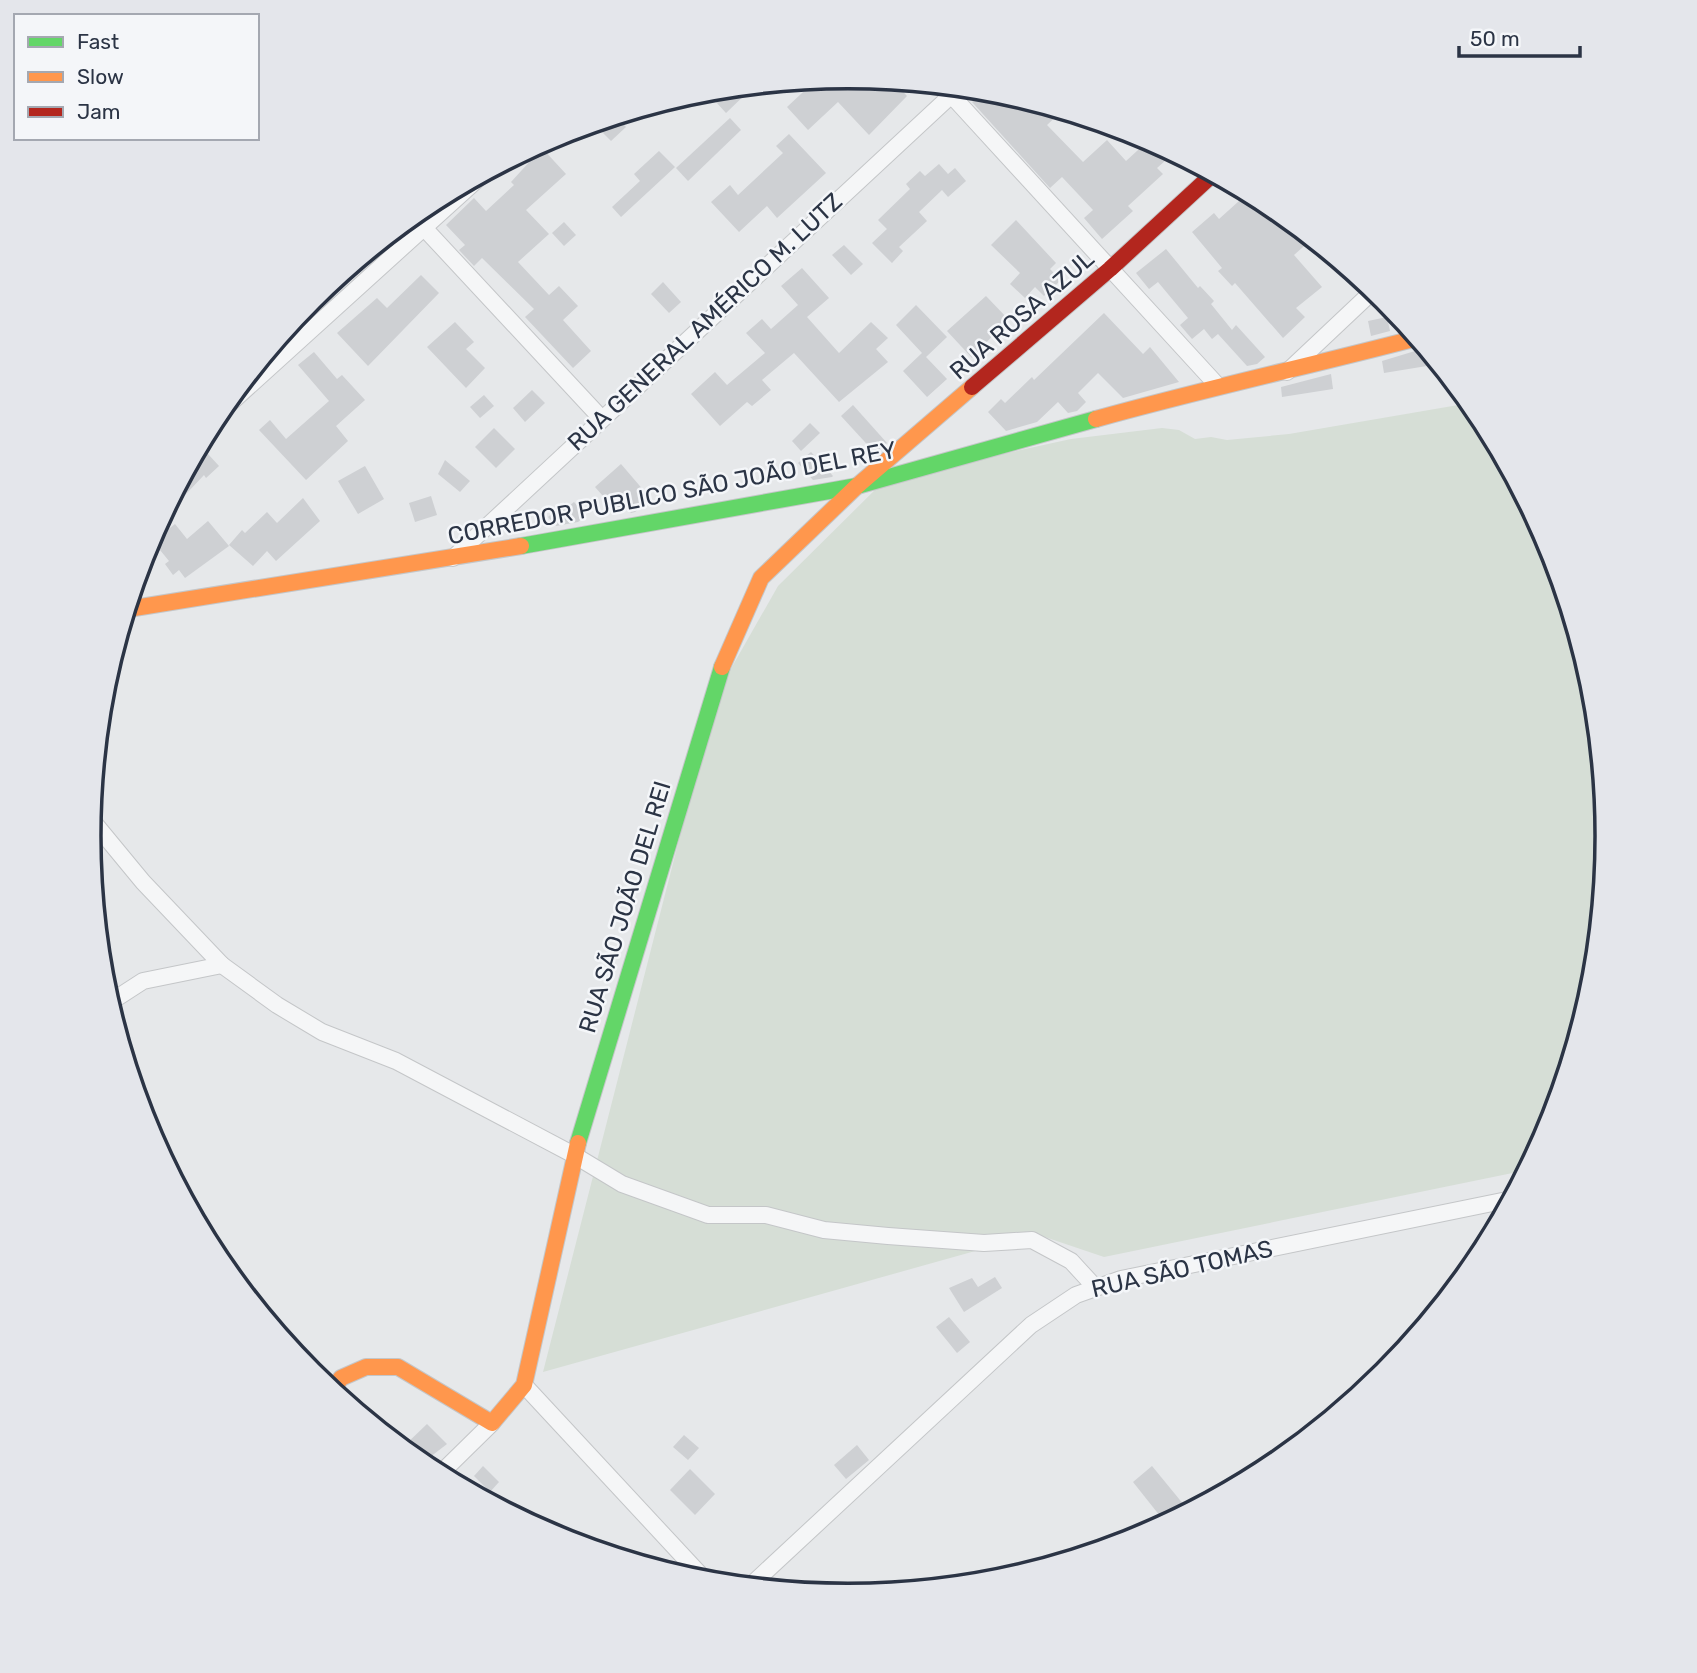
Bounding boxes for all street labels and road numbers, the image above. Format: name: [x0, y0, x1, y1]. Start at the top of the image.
street label: RUA GENERAL AMÉRICO M. LUTZ: [562, 187, 848, 457]
street label: RUA ROSA AZUL: [944, 245, 1100, 385]
street label: CORREDOR PUBLICO SÃO JOÃO DEL REY: [445, 436, 899, 550]
street label: RUA SÃO JOÃO DEL REI: [573, 778, 677, 1036]
street label: RUA SÃO TOMAS: [1089, 1235, 1275, 1303]

